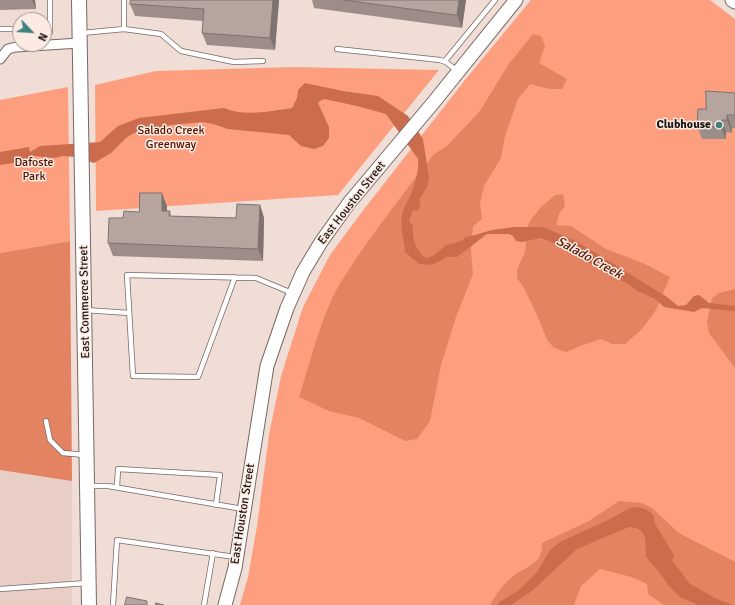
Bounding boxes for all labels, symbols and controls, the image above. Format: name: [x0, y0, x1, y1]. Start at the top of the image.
north arrow: [12, 12, 52, 52]
text: N: [35, 31, 50, 43]
place label: Clubhouse: [656, 118, 711, 132]
marker: Clubhouse: [714, 120, 724, 130]
park label: Salado Creek Greenway: [137, 124, 205, 152]
park label: Dafoste Park: [14, 156, 54, 184]
street label: East Houston Street: [315, 158, 389, 248]
water label: Salado Creek: [553, 234, 625, 282]
street label: East Commerce Street: [77, 245, 93, 359]
street label: East Houston Street: [228, 463, 258, 565]

